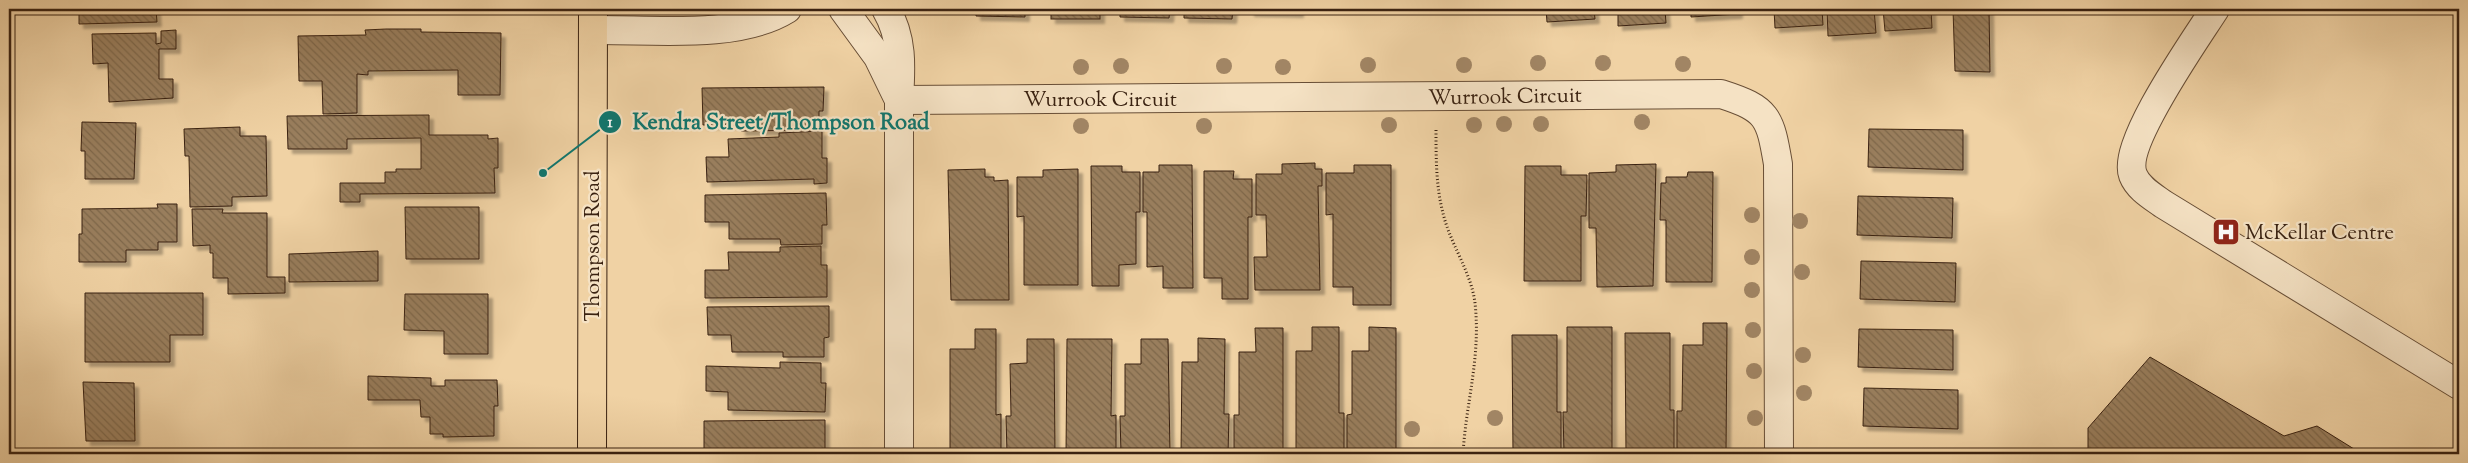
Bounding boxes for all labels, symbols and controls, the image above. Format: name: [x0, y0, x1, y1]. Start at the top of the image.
street label: Wurrook Circuit: [1428, 82, 1582, 114]
street label: Wurrook Circuit: [1023, 86, 1177, 116]
callout: Kendra Street/Thompson Road: [597, 103, 939, 140]
text: Kendra Street/Thompson Road: [633, 108, 930, 140]
text: 1: [607, 113, 613, 134]
street label: Thompson Road: [579, 170, 609, 322]
hospital icon: McKellar Centre: [2211, 217, 2241, 247]
place label: McKellar Centre: [2245, 219, 2394, 249]

